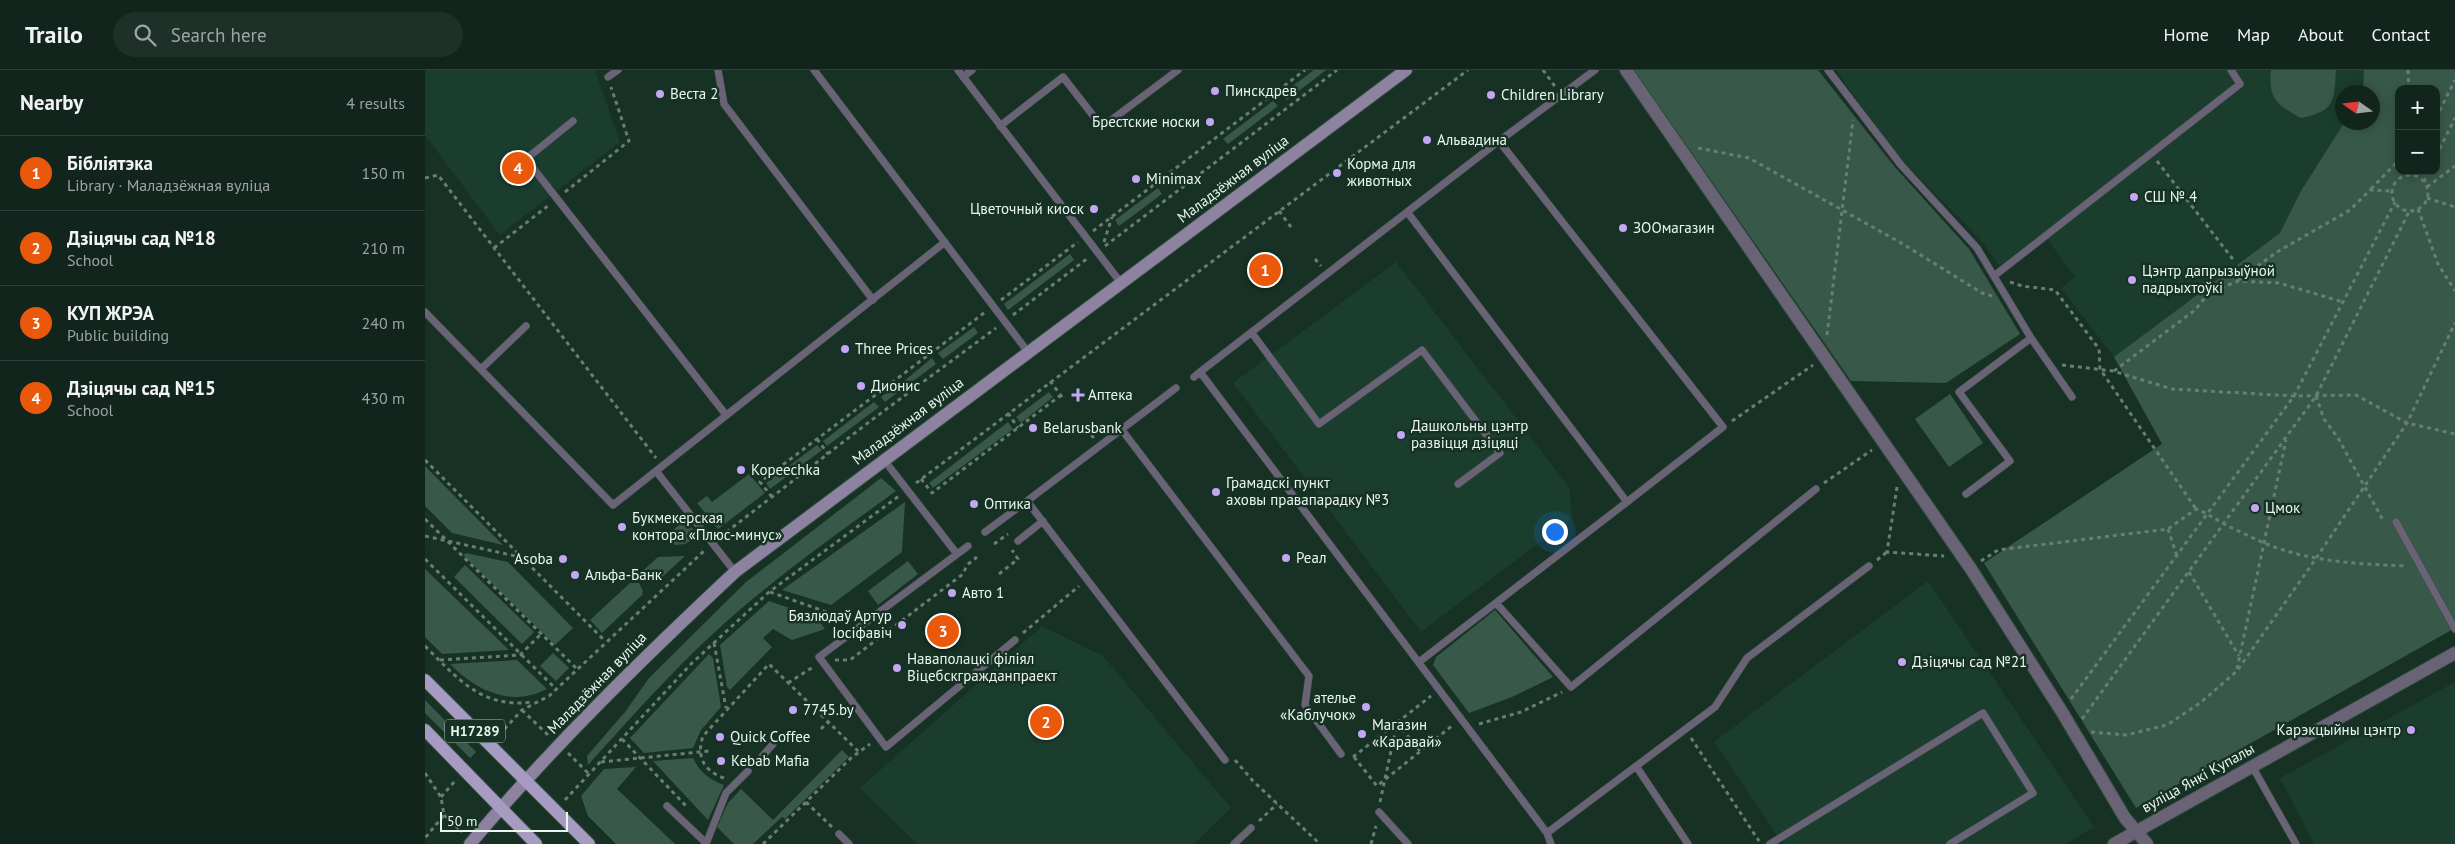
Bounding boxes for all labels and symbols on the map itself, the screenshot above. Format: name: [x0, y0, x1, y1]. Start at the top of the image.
place label: Пинскдрев: [1225, 81, 1297, 100]
place label: Веста 2: [670, 84, 718, 103]
marker: Пинскдрев: [1209, 85, 1221, 97]
place label: Children Library: [1501, 85, 1604, 104]
north arrow: [2335, 85, 2380, 130]
marker: Веста 2: [654, 88, 666, 100]
marker: Children Library: [1485, 89, 1497, 101]
place label: Брестские носки: [1092, 112, 1200, 131]
marker: Брестские носки: [1204, 116, 1216, 128]
place label: Альвадина: [1437, 130, 1507, 149]
street label: Маладзёжная вуліца: [1173, 131, 1292, 227]
marker: Альвадина: [1421, 134, 1433, 146]
pin: 4: [502, 149, 534, 187]
place label: Корма для животных: [1347, 154, 1416, 190]
marker: Корма для животных: [1331, 167, 1343, 179]
place label: Minimax: [1146, 169, 1202, 188]
marker: Minimax: [1130, 173, 1142, 185]
place label: СШ № 4: [2144, 187, 2197, 206]
marker: СШ № 4: [2128, 191, 2140, 203]
place label: Цветочный киоск: [970, 199, 1085, 218]
marker: Цветочный киоск: [1088, 203, 1100, 215]
place label: ЗООмагазин: [1633, 218, 1715, 237]
marker: ЗООмагазин: [1617, 222, 1629, 234]
pin: 1: [1249, 251, 1281, 289]
place label: Цэнтр дапрызыўной падрыхтоўкі: [2142, 261, 2275, 297]
marker: Цэнтр дапрызыўной падрыхтоўкі: [2126, 274, 2138, 286]
place label: Three Prices: [855, 339, 933, 358]
marker: Three Prices: [839, 343, 851, 355]
street label: Маладзёжная вуліца: [848, 373, 967, 469]
place label: Дионис: [871, 376, 921, 395]
marker: Дионис: [855, 380, 867, 392]
place label: Аптека: [1088, 385, 1133, 404]
marker: Аптека: [1072, 389, 1084, 401]
place label: Дашкольны цэнтр развіцця дзіцяці: [1411, 416, 1528, 452]
place label: Belarusbank: [1043, 418, 1122, 437]
marker: Belarusbank: [1027, 422, 1039, 434]
marker: Дашкольны цэнтр развіцця дзіцяці: [1395, 429, 1407, 441]
place label: Kopeechka: [751, 460, 820, 479]
marker: Kopeechka: [735, 464, 747, 476]
place label: Грамадскі пункт аховы правапарадку №3: [1226, 473, 1389, 509]
marker: Грамадскі пункт аховы правапарадку №3: [1210, 486, 1222, 498]
place label: Оптика: [984, 494, 1031, 513]
marker: Оптика: [968, 498, 980, 510]
place label: Цмок: [2265, 498, 2301, 517]
marker: Цмок: [2249, 502, 2261, 514]
place label: Букмекерская контора «Плюс-минус»: [632, 508, 782, 544]
your location: [1542, 519, 1568, 545]
marker: Букмекерская контора «Плюс-минус»: [616, 521, 628, 533]
place label: Реал: [1296, 548, 1326, 567]
place label: Asoba: [514, 549, 553, 568]
marker: Реал: [1280, 552, 1292, 564]
marker: Asoba: [557, 553, 569, 565]
place label: Альфа-Банк: [585, 565, 663, 584]
marker: Альфа-Банк: [569, 569, 581, 581]
place label: Авто 1: [962, 583, 1004, 602]
marker: Авто 1: [946, 587, 958, 599]
place label: Бязлюдаў Артур Іосіфавіч: [789, 606, 892, 642]
pin: 3: [927, 612, 959, 650]
marker: Бязлюдаў Артур Іосіфавіч: [896, 619, 908, 631]
street label: Маладзёжная вуліца: [543, 628, 650, 738]
place label: Наваполацкі філіял Віцебскгражданпраект: [907, 649, 1057, 685]
place label: Дзіцячы сад №21: [1912, 652, 2027, 671]
marker: Дзіцячы сад №21: [1896, 656, 1908, 668]
marker: Наваполацкі філіял Віцебскгражданпраект: [891, 662, 903, 674]
place label: ателье «Каблучок»: [1280, 688, 1356, 724]
place label: 7745.by: [803, 700, 854, 719]
marker: ателье «Каблучок»: [1360, 701, 1372, 713]
pin: 2: [1030, 703, 1062, 741]
marker: 7745.by: [787, 704, 799, 716]
place label: Магазин «Каравай»: [1372, 715, 1442, 751]
road number: Н17289: [445, 719, 505, 742]
place label: Карэкцыйны цэнтр: [2276, 720, 2401, 739]
marker: Карэкцыйны цэнтр: [2405, 724, 2417, 736]
place label: Quick Coffee: [730, 727, 810, 746]
marker: Магазин «Каравай»: [1356, 728, 1368, 740]
marker: Quick Coffee: [714, 731, 726, 743]
street label: вуліца Янкі Купалы: [2138, 739, 2258, 817]
place label: Kebab Mafia: [731, 751, 810, 770]
marker: Kebab Mafia: [715, 755, 727, 767]
scale bar: [440, 809, 567, 832]

